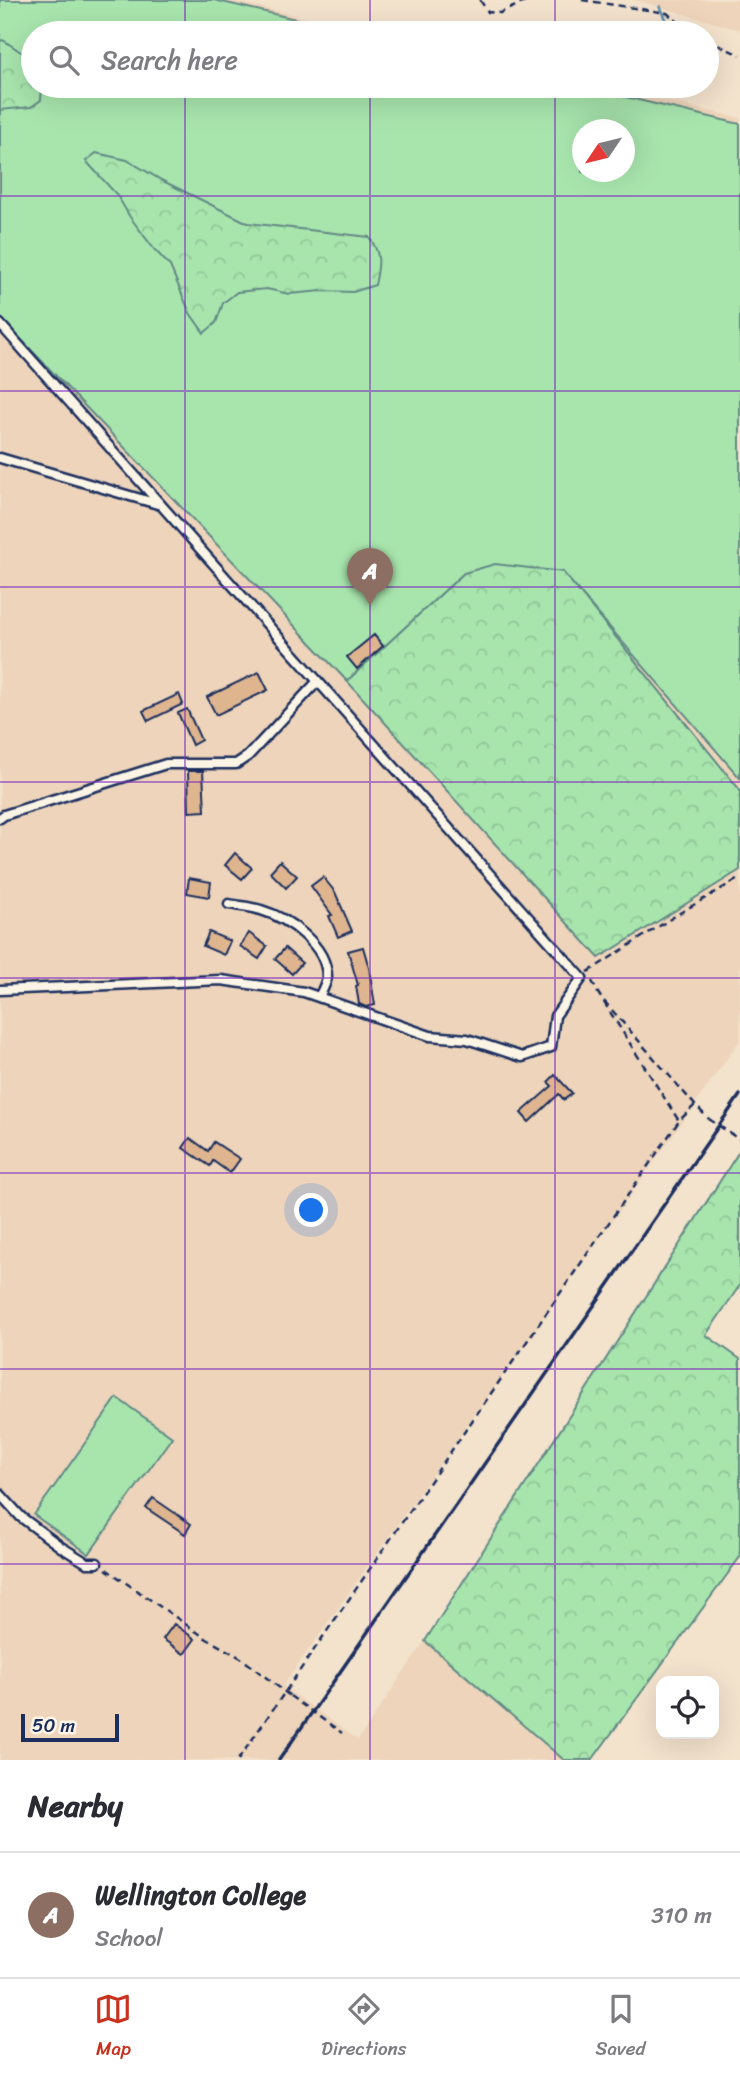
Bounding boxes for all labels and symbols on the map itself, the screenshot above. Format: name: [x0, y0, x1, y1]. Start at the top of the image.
north arrow: [572, 119, 635, 182]
pin: A: [347, 548, 393, 606]
your location: [294, 1193, 328, 1227]
scale bar: [21, 1711, 119, 1743]

